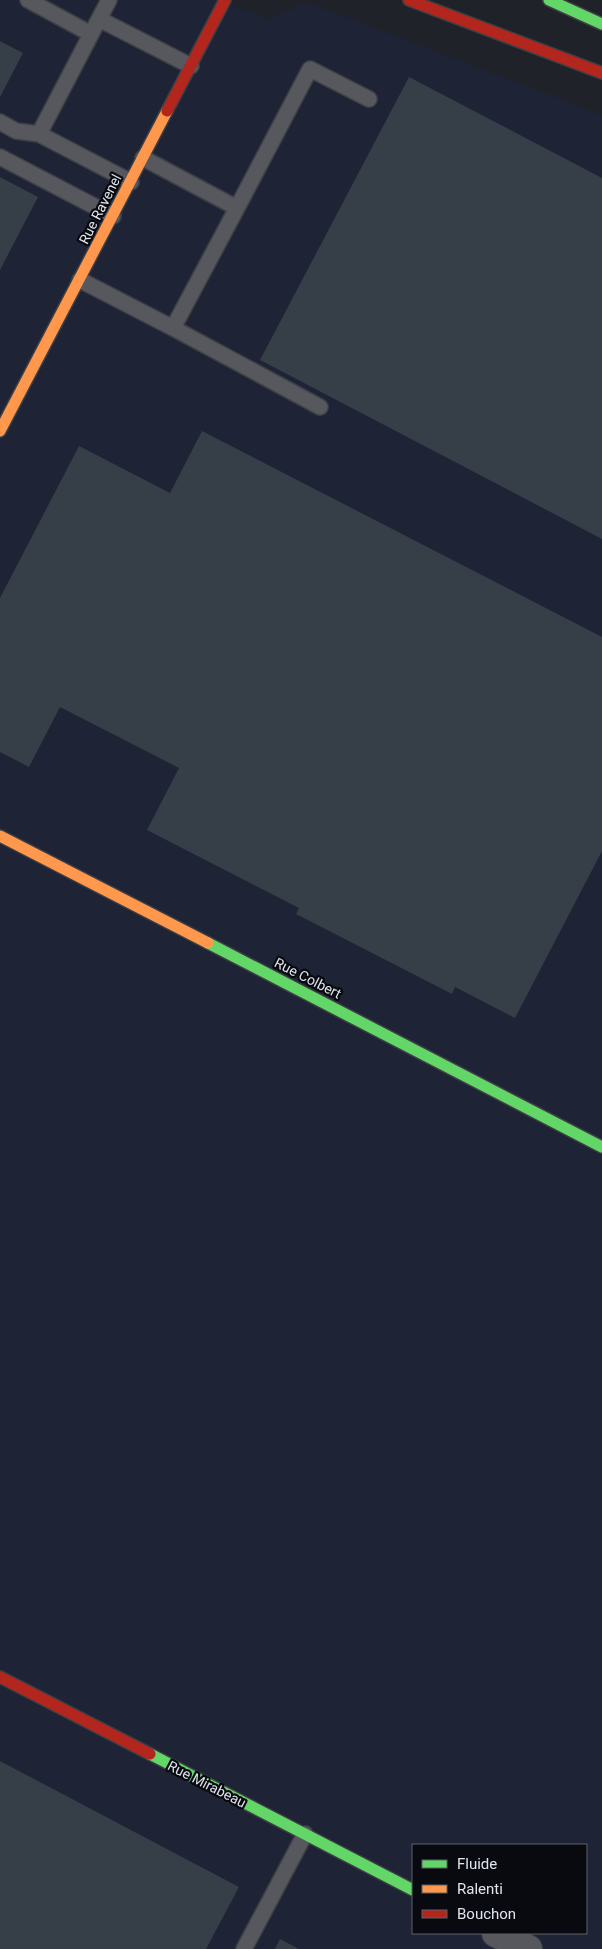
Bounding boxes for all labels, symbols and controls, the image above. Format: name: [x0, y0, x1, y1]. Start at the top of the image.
street label: Rue Ravenel: [76, 171, 124, 247]
street label: Rue Colbert: [272, 954, 344, 1002]
street label: Rue Mirabeau: [165, 1757, 249, 1811]
legend: [412, 1844, 587, 1934]
text: Fluide: [457, 1855, 497, 1873]
text: Ralenti: [457, 1880, 503, 1898]
text: Bouchon: [457, 1905, 516, 1923]

